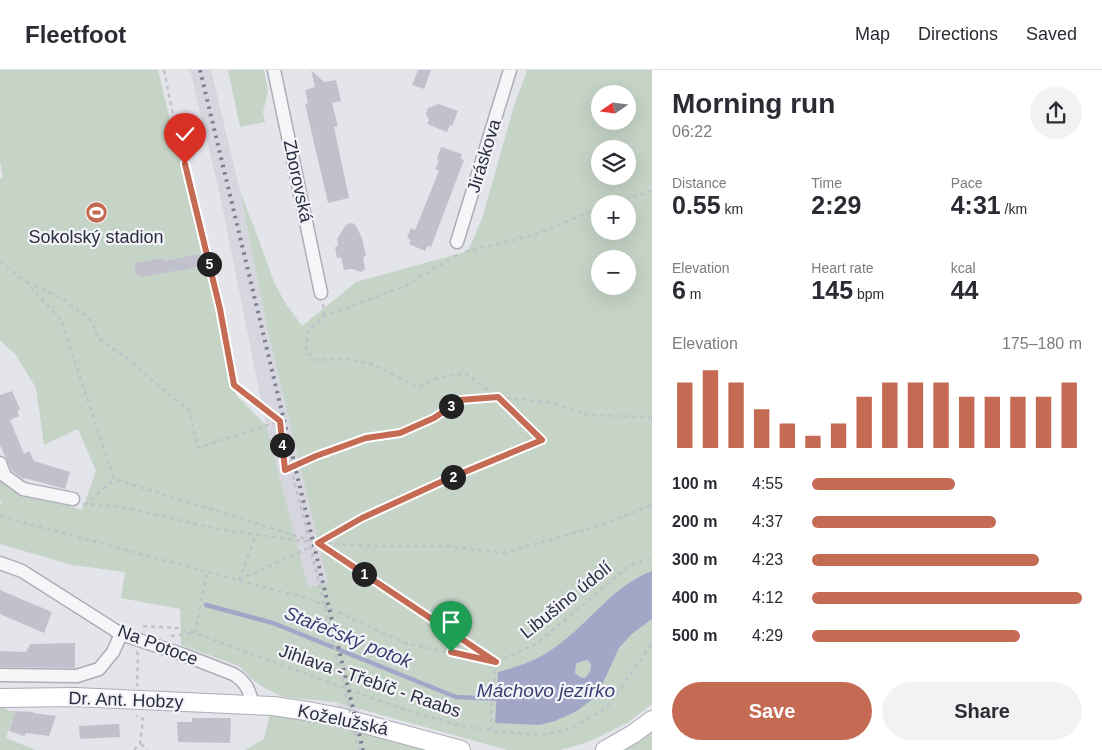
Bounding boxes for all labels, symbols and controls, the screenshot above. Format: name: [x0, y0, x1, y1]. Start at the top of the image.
text: Fleetfoot: [25, 21, 126, 48]
text: Map: [855, 24, 890, 44]
text: Directions: [918, 24, 998, 44]
text: Saved: [1026, 24, 1077, 44]
north arrow: [591, 85, 636, 130]
map controls: [591, 85, 636, 295]
button: share: [1030, 87, 1082, 139]
text: Morning run: [672, 88, 835, 119]
pin: [164, 113, 206, 164]
street label: Jiráskova: [463, 116, 505, 195]
icon: check: [171, 120, 199, 148]
text: 06:22: [672, 123, 712, 140]
street label: Zborovská: [279, 138, 317, 225]
button: layers: [591, 140, 636, 185]
text: Distance: [672, 175, 726, 191]
text: Time: [811, 175, 842, 191]
text: Pace: [951, 175, 983, 191]
text: 0.55: [672, 191, 721, 219]
text: 2:29: [811, 191, 861, 219]
text: 4:31: [951, 191, 1001, 219]
button: +: [591, 195, 636, 240]
sports icon: Sokolský stadion: [84, 200, 108, 224]
text: km: [721, 201, 743, 217]
text: /km: [1001, 201, 1027, 217]
place label: Sokolský stadion: [28, 227, 164, 247]
button: −: [591, 250, 636, 295]
pin: 5: [196, 252, 222, 276]
text: 5: [206, 256, 213, 272]
text: Elevation: [672, 260, 730, 276]
text: Heart rate: [811, 260, 874, 276]
text: kcal: [951, 260, 976, 276]
text: 6: [672, 276, 686, 304]
text: 145: [811, 276, 853, 304]
text: 44: [951, 276, 978, 304]
text: m: [686, 286, 701, 302]
text: bpm: [853, 286, 884, 302]
text: Elevation: [672, 335, 738, 352]
text: 175–180 m: [1002, 335, 1082, 352]
pin: 3: [438, 394, 464, 418]
text: 3: [448, 398, 455, 414]
pin: 4: [270, 432, 294, 458]
text: 4: [279, 437, 286, 453]
pin: 2: [440, 464, 466, 490]
text: 2: [450, 469, 457, 485]
text: 100 m: [672, 475, 717, 492]
text: 4:55: [752, 475, 783, 492]
text: 200 m: [672, 513, 717, 530]
text: 4:37: [752, 513, 783, 530]
text: 300 m: [672, 551, 717, 568]
text: 4:23: [752, 551, 783, 568]
street label: Libušino údolí: [517, 557, 615, 643]
pin: 1: [352, 562, 376, 586]
text: 1: [361, 566, 368, 582]
text: 400 m: [672, 589, 717, 606]
text: 4:12: [752, 589, 783, 606]
pin: [430, 601, 472, 652]
water label: Stařečský potok: [281, 602, 416, 673]
icon: arrive: [437, 608, 465, 636]
street label: Na Potoce: [115, 621, 201, 669]
text: 500 m: [672, 627, 717, 644]
text: 4:29: [752, 627, 783, 644]
street label: Jihlava - Třebíč - Raabs: [277, 640, 463, 722]
water label: Máchovo jezírko: [477, 680, 615, 701]
button: Save: [672, 682, 872, 740]
button: Share: [882, 682, 1082, 740]
street label: Dr. Ant. Hobzy: [68, 688, 184, 712]
street label: Koželužská: [296, 701, 391, 740]

